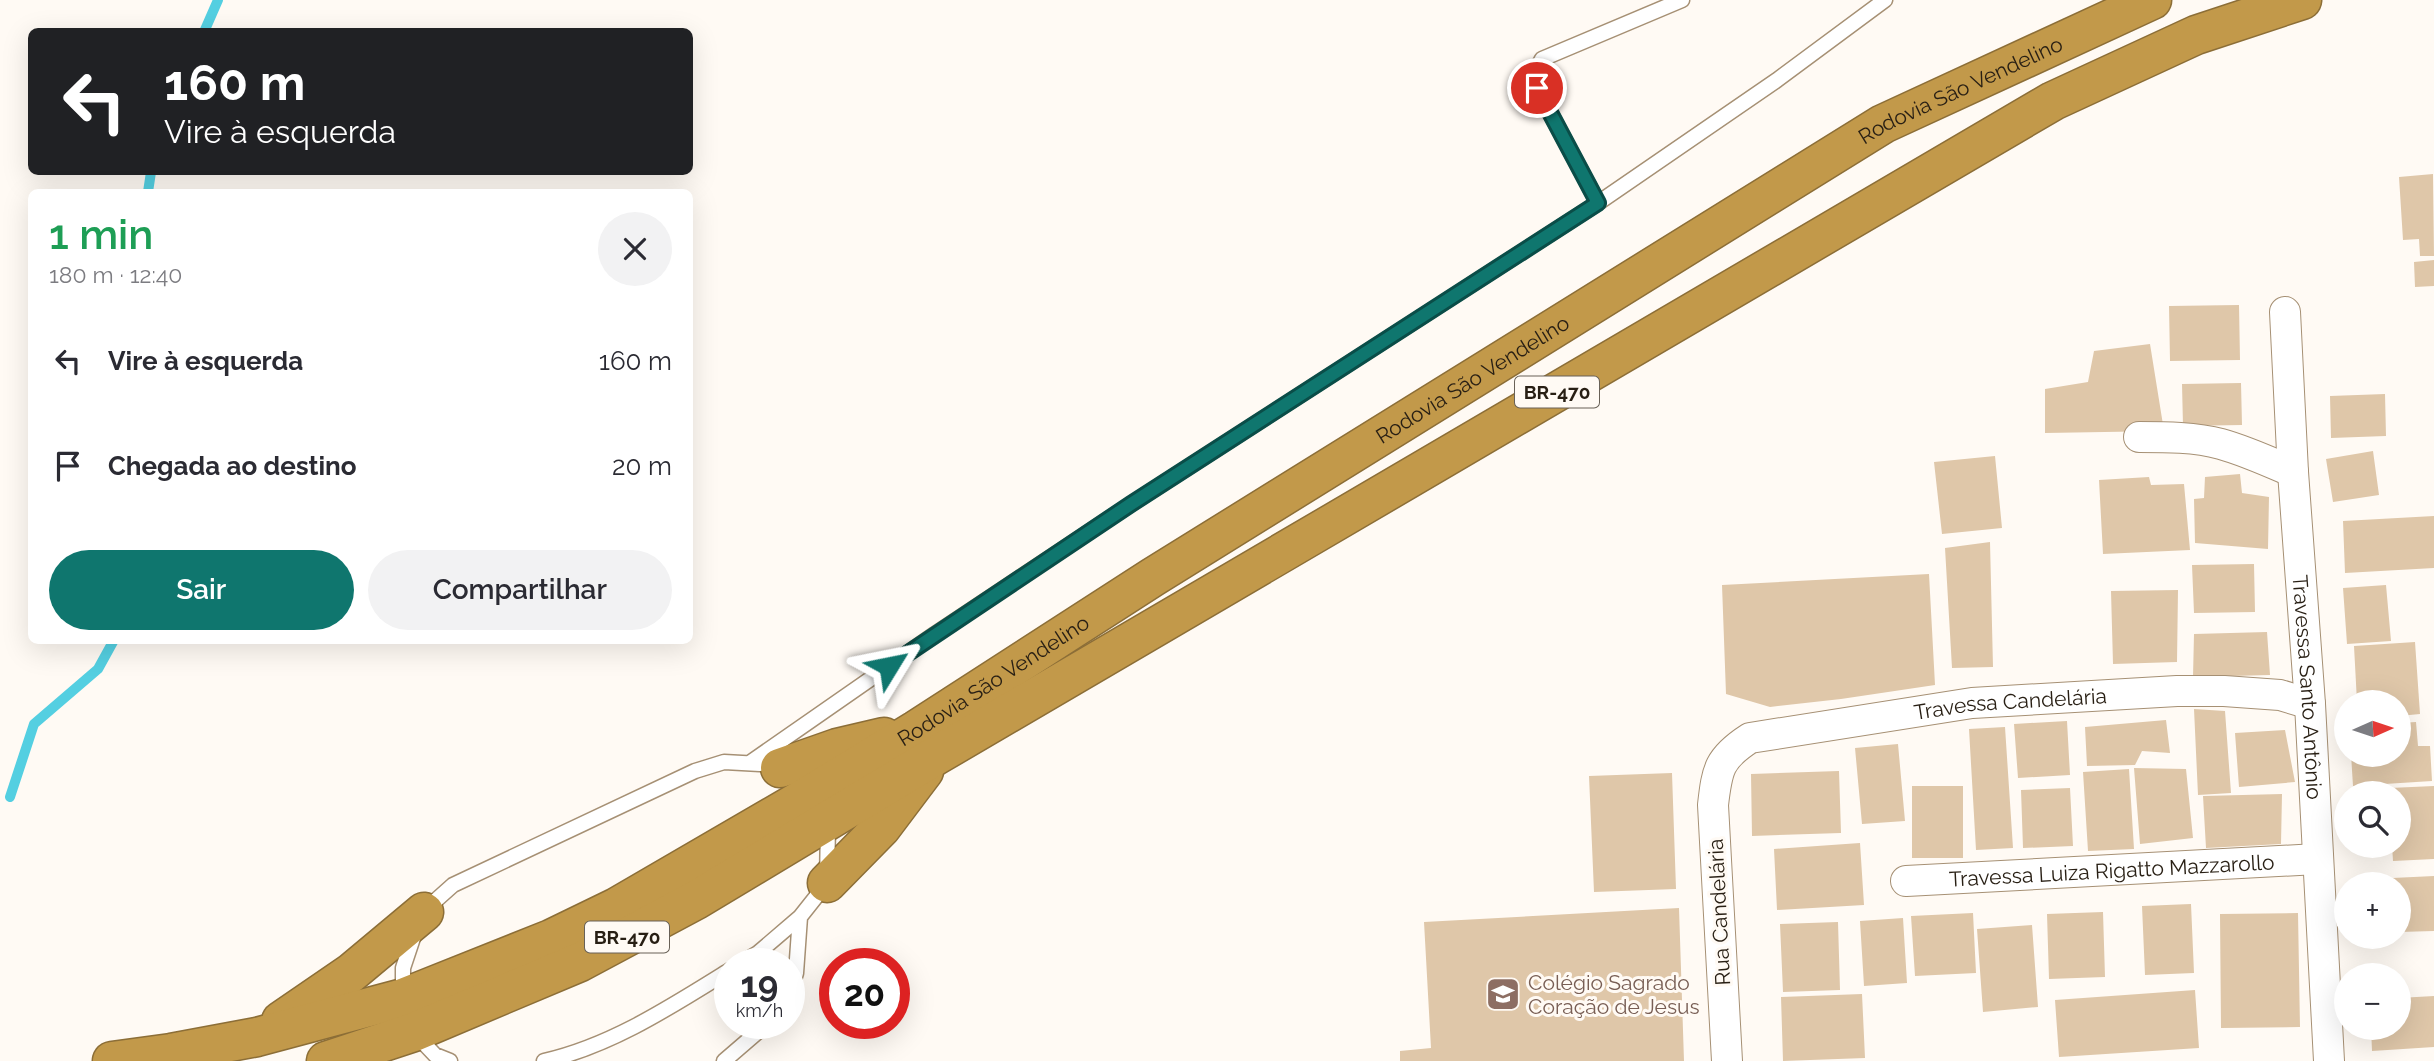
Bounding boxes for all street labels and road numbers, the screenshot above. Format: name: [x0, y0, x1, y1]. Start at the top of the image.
street label: Rodovia São Vendelino: [1853, 31, 2066, 149]
street label: Rodovia São Vendelino: [1371, 310, 1573, 448]
road number: BR-470: [1515, 376, 1599, 408]
street label: Travessa Santo Antônio: [2288, 574, 2328, 800]
street label: Rodovia São Vendelino: [893, 609, 1093, 751]
street label: Travessa Candelária: [1912, 683, 2108, 724]
street label: Rua Candelária: [1703, 838, 1735, 986]
street label: Travessa Luiza Rigatto Mazzarollo: [1948, 849, 2275, 891]
road number: BR-470: [585, 922, 669, 953]

